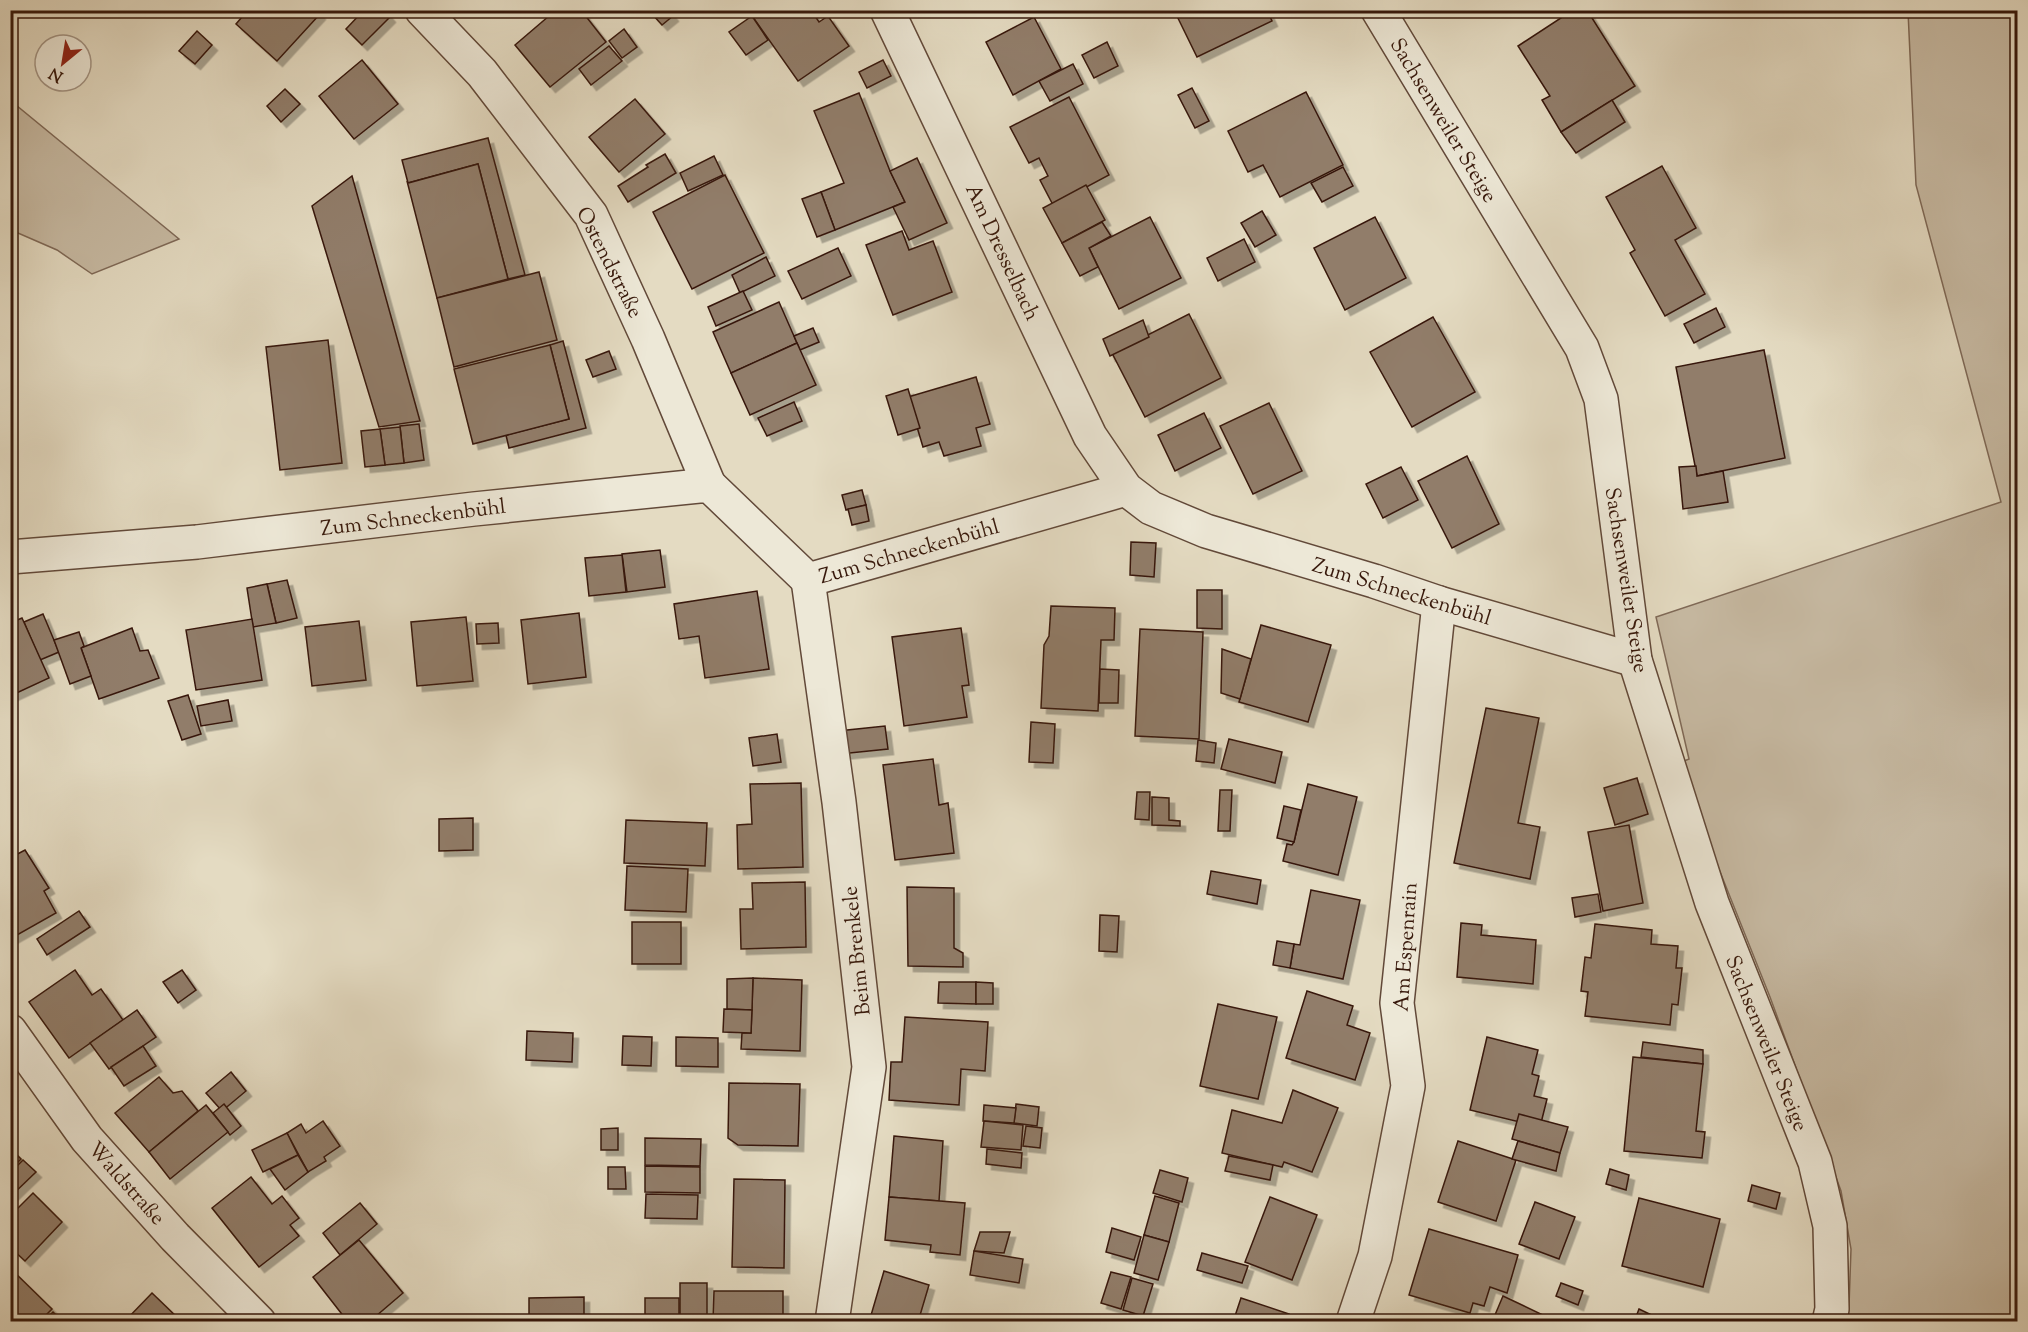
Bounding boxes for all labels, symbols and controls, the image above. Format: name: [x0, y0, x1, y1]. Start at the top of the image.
north arrow: [33, 33, 93, 93]
street label: Sachsenweiler Steige: [1381, 33, 1503, 209]
text: N: [45, 61, 68, 87]
street label: Am Dresselbach: [956, 179, 1046, 326]
street label: Ostendstraße: [567, 202, 649, 324]
street label: Sachsenweiler Steige: [1596, 485, 1654, 675]
street label: Zum Schneckenbühl: [319, 493, 508, 545]
street label: Zum Schneckenbühl: [816, 513, 1003, 593]
street label: Zum Schneckenbühl: [1308, 551, 1495, 635]
street label: Am Espenrain: [1388, 882, 1426, 1013]
street label: Beim Brenkele: [836, 884, 880, 1017]
street label: Sachsenweiler Steige: [1716, 951, 1814, 1136]
street label: Waldstraße: [80, 1136, 171, 1233]

